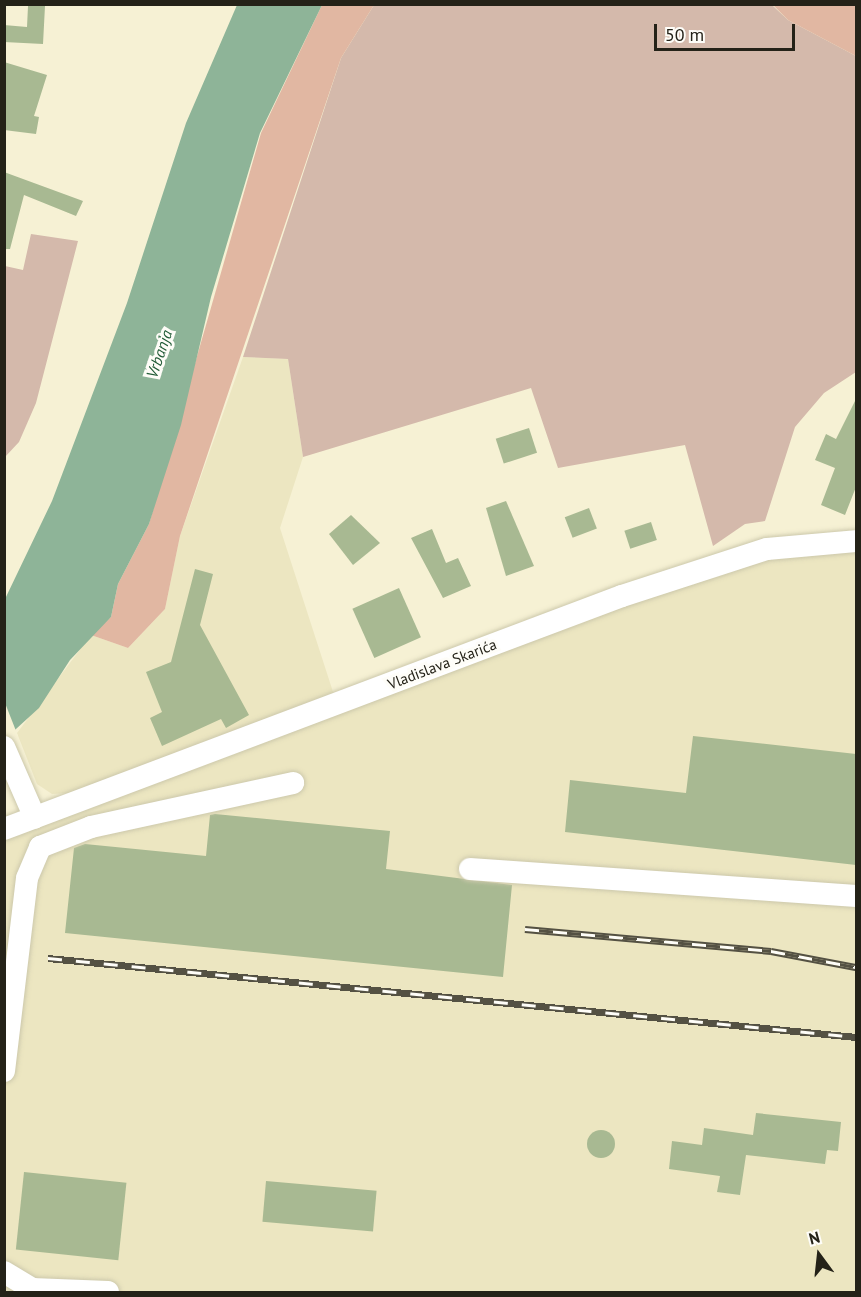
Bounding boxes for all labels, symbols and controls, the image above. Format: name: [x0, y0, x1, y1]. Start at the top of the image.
scale bar: [657, 12, 798, 50]
text: 50 m: [665, 23, 704, 46]
water label: Vrbanja: [142, 327, 176, 381]
street label: Vladislava Skarića: [385, 635, 499, 693]
north arrow: [789, 1225, 849, 1285]
text: N: [807, 1227, 822, 1249]

